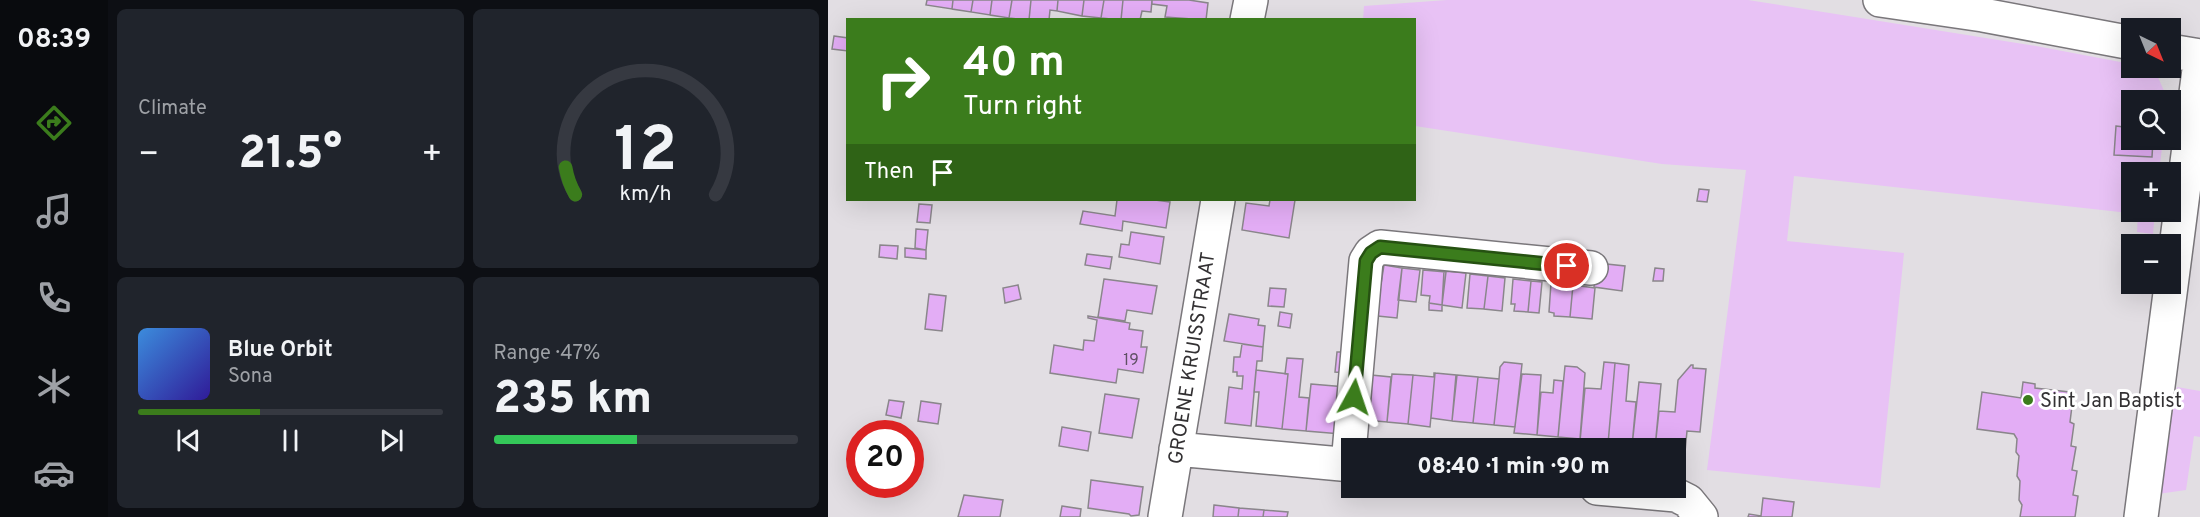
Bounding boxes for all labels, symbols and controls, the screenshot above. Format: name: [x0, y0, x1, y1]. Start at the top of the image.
north arrow: [2121, 18, 2181, 78]
map controls: [2121, 18, 2181, 294]
text: 08:39: [17, 23, 91, 57]
text: 40 m: [963, 38, 1065, 91]
icon: right: [864, 42, 942, 120]
text: Turn right: [963, 90, 1082, 124]
button: search: [2121, 90, 2181, 150]
text: Climate: [138, 96, 207, 122]
icon: directions: [33, 102, 75, 144]
text: 12: [614, 114, 677, 193]
text: 21.5°: [238, 127, 342, 184]
text: −: [138, 135, 159, 177]
text: +: [421, 135, 443, 177]
icon: arrive: [926, 156, 959, 189]
text: Then: [864, 159, 914, 186]
button: +: [2121, 162, 2181, 222]
text: km/h: [620, 182, 672, 209]
icon: music: [33, 190, 75, 232]
button: −: [2121, 234, 2181, 294]
pin: [1541, 240, 1592, 291]
icon: arrive: [1550, 249, 1583, 282]
street label: GROENE KRUISSTRAAT: [1163, 250, 1223, 466]
icon: phone: [33, 277, 75, 319]
text: Blue Orbit: [228, 337, 333, 364]
text: Range · 47%: [494, 341, 600, 367]
house number: 19: [1123, 351, 1139, 371]
text: Sona: [228, 364, 273, 390]
icon: climate: [33, 365, 75, 407]
position arrow: [1322, 365, 1386, 429]
text: 235 km: [494, 372, 652, 429]
place label: Sint Jan Baptist: [2040, 389, 2182, 415]
marker: Sint Jan Baptist: [2021, 393, 2035, 407]
speed limit sign: 20: [846, 420, 924, 498]
icon: previous: [172, 424, 205, 457]
icon: pause: [274, 424, 307, 457]
icon: next: [375, 424, 408, 457]
icon: car: [33, 452, 75, 494]
text: 08:40 · 1 min · 90 m: [1417, 454, 1610, 481]

